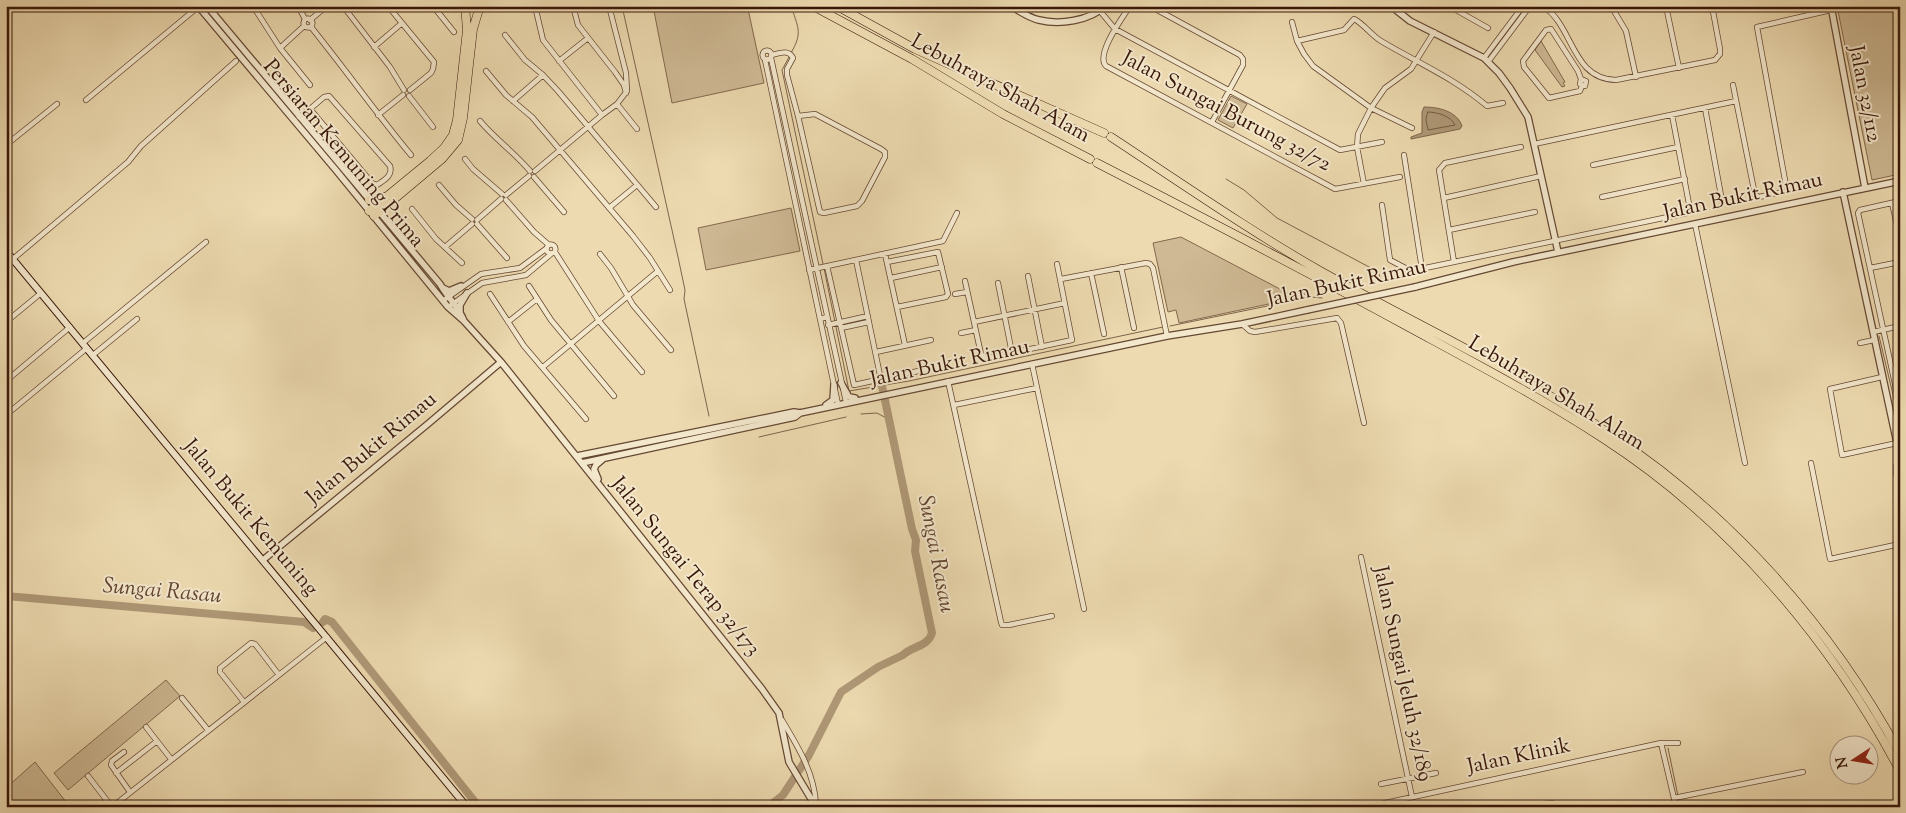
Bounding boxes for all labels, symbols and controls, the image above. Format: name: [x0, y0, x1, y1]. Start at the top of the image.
street label: Lebuhraya Shah Alam: [905, 27, 1095, 151]
street label: Jalan 32/112: [1840, 42, 1888, 145]
street label: Jalan Sungai Burung 32/72: [1115, 44, 1336, 180]
street label: Persiaran Kemuning Prima: [255, 53, 431, 255]
street label: Jalan Bukit Rimau: [1659, 165, 1826, 229]
street label: Jalan Bukit Rimau: [1263, 252, 1430, 316]
street label: Lebuhraya Shah Alam: [1462, 329, 1650, 459]
street label: Jalan Bukit Rimau: [866, 332, 1033, 396]
street label: Jalan Bukit Rimau: [299, 385, 444, 513]
street label: Jalan Bukit Kemuning: [175, 432, 325, 603]
street label: Jalan Sungai Terap 32/173: [602, 470, 767, 663]
water label: Sungai Rasau: [908, 492, 962, 616]
street label: Jalan Sungai Jeluh 32/189: [1364, 563, 1439, 784]
water label: Sungai Rasau: [101, 571, 223, 613]
street label: Jalan Klinik: [1464, 731, 1574, 783]
north arrow: [1828, 736, 1878, 786]
text: N: [1832, 755, 1854, 770]

